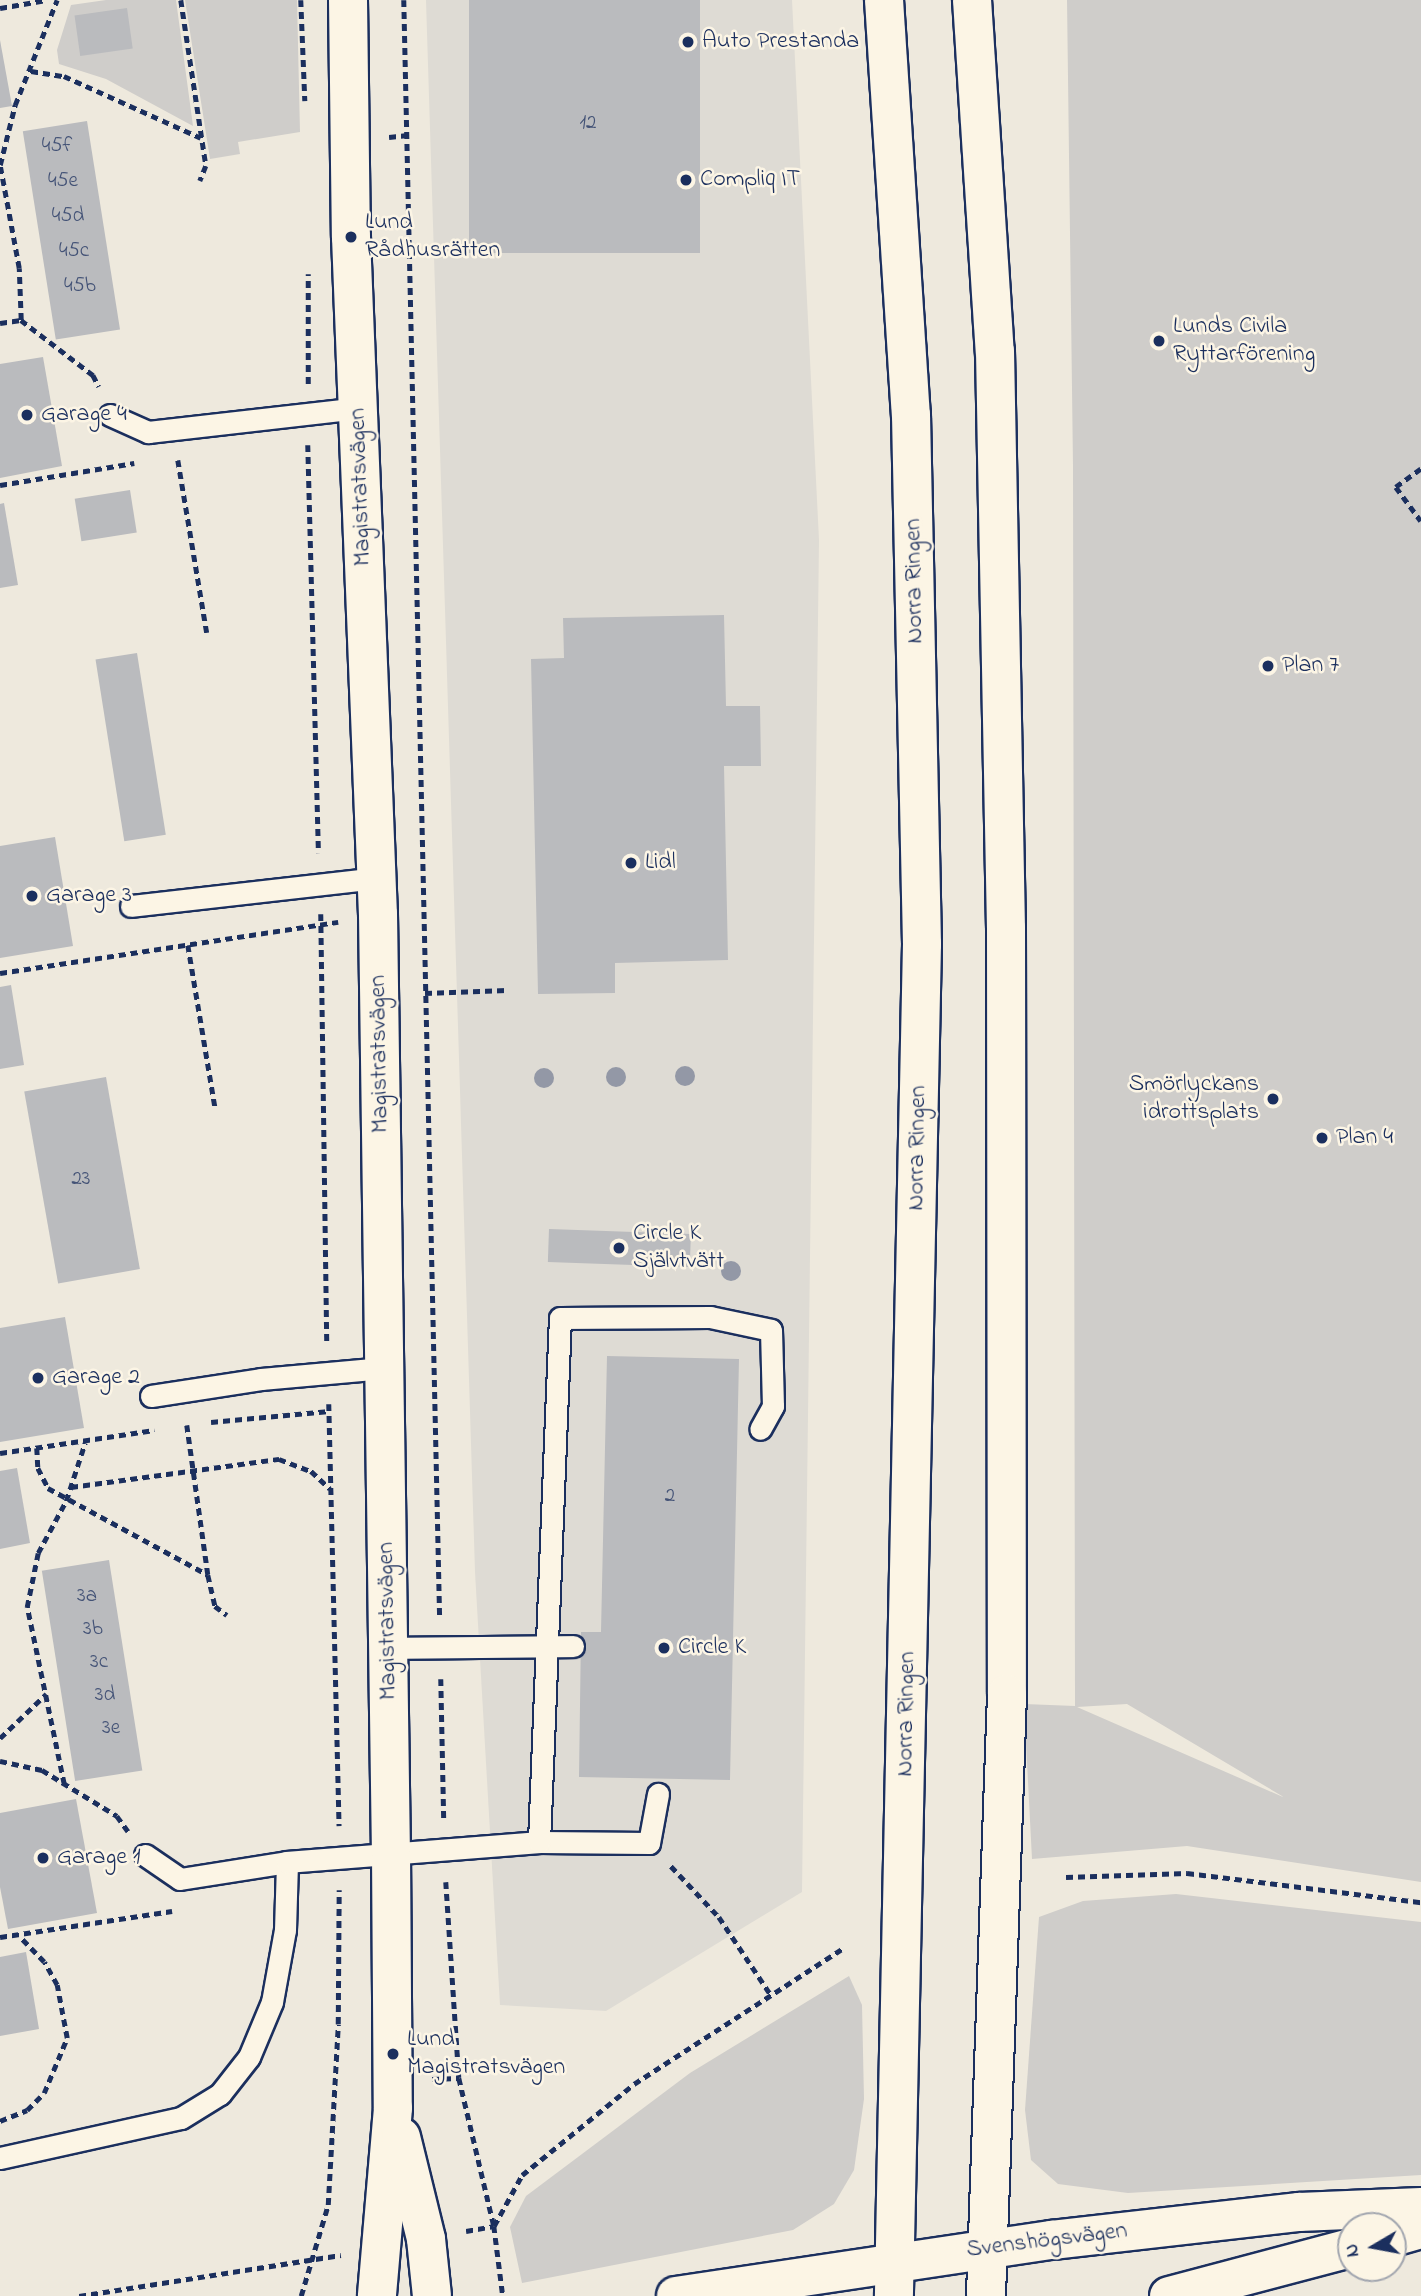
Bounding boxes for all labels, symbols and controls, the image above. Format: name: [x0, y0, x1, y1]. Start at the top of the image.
place label: Auto Prestanda: [702, 28, 859, 56]
marker: Auto Prestanda: [680, 34, 696, 50]
house number: 12: [579, 110, 597, 136]
house number: 45f: [42, 133, 72, 159]
place label: Compliq IT: [700, 166, 800, 194]
house number: 45e: [48, 168, 78, 194]
marker: Compliq IT: [678, 172, 694, 188]
house number: 45d: [52, 203, 84, 229]
place label: Lund Rådhusrätten: [365, 209, 500, 265]
marker: Lund Rådhusrätten: [343, 229, 359, 245]
house number: 45c: [59, 238, 89, 264]
house number: 45b: [64, 273, 96, 299]
place label: Lunds Civila Ryttarförening: [1173, 313, 1315, 369]
marker: Lunds Civila Ryttarförening: [1151, 333, 1167, 349]
place label: Garage 4: [41, 401, 127, 429]
marker: Garage 4: [19, 407, 35, 423]
street label: Magistratsvägen: [344, 407, 378, 567]
street label: Norra Ringen: [900, 518, 930, 644]
place label: Plan 7: [1282, 652, 1339, 680]
marker: Plan 7: [1260, 658, 1276, 674]
place label: Lidl: [645, 849, 676, 877]
marker: Lidl: [623, 855, 639, 871]
place label: Garage 3: [46, 882, 132, 910]
marker: Garage 3: [24, 888, 40, 904]
street label: Magistratsvägen: [364, 975, 396, 1133]
place label: Smörlyckans idrottsplats: [1129, 1071, 1259, 1127]
street label: Norra Ringen: [903, 1085, 933, 1211]
marker: Smörlyckans idrottsplats: [1265, 1091, 1281, 1107]
place label: Plan 4: [1336, 1124, 1393, 1152]
marker: Plan 4: [1314, 1130, 1330, 1146]
house number: 23: [71, 1166, 91, 1192]
place label: Circle K Självtvätt: [633, 1220, 724, 1276]
marker: Circle K Självtvätt: [611, 1240, 627, 1256]
place label: Garage 2: [52, 1364, 140, 1392]
marker: Garage 2: [30, 1370, 46, 1386]
house number: 2: [665, 1483, 675, 1509]
street label: Magistratsvägen: [372, 1542, 404, 1700]
house number: 3a: [77, 1583, 97, 1609]
house number: 3b: [83, 1616, 103, 1642]
place label: Circle K: [678, 1634, 746, 1662]
marker: Circle K: [656, 1640, 672, 1656]
house number: 3c: [90, 1649, 108, 1675]
street label: Norra Ringen: [892, 1651, 922, 1777]
house number: 3d: [95, 1682, 115, 1708]
house number: 3e: [102, 1715, 120, 1741]
place label: Garage 1: [57, 1844, 141, 1872]
marker: Garage 1: [35, 1850, 51, 1866]
place label: Lund Magistratsvägen: [407, 2026, 565, 2082]
marker: Lund Magistratsvägen: [385, 2046, 401, 2062]
north arrow: [1337, 2212, 1407, 2282]
street label: Svenshögsvägen: [965, 2217, 1129, 2265]
text: N: [1338, 2242, 1367, 2259]

